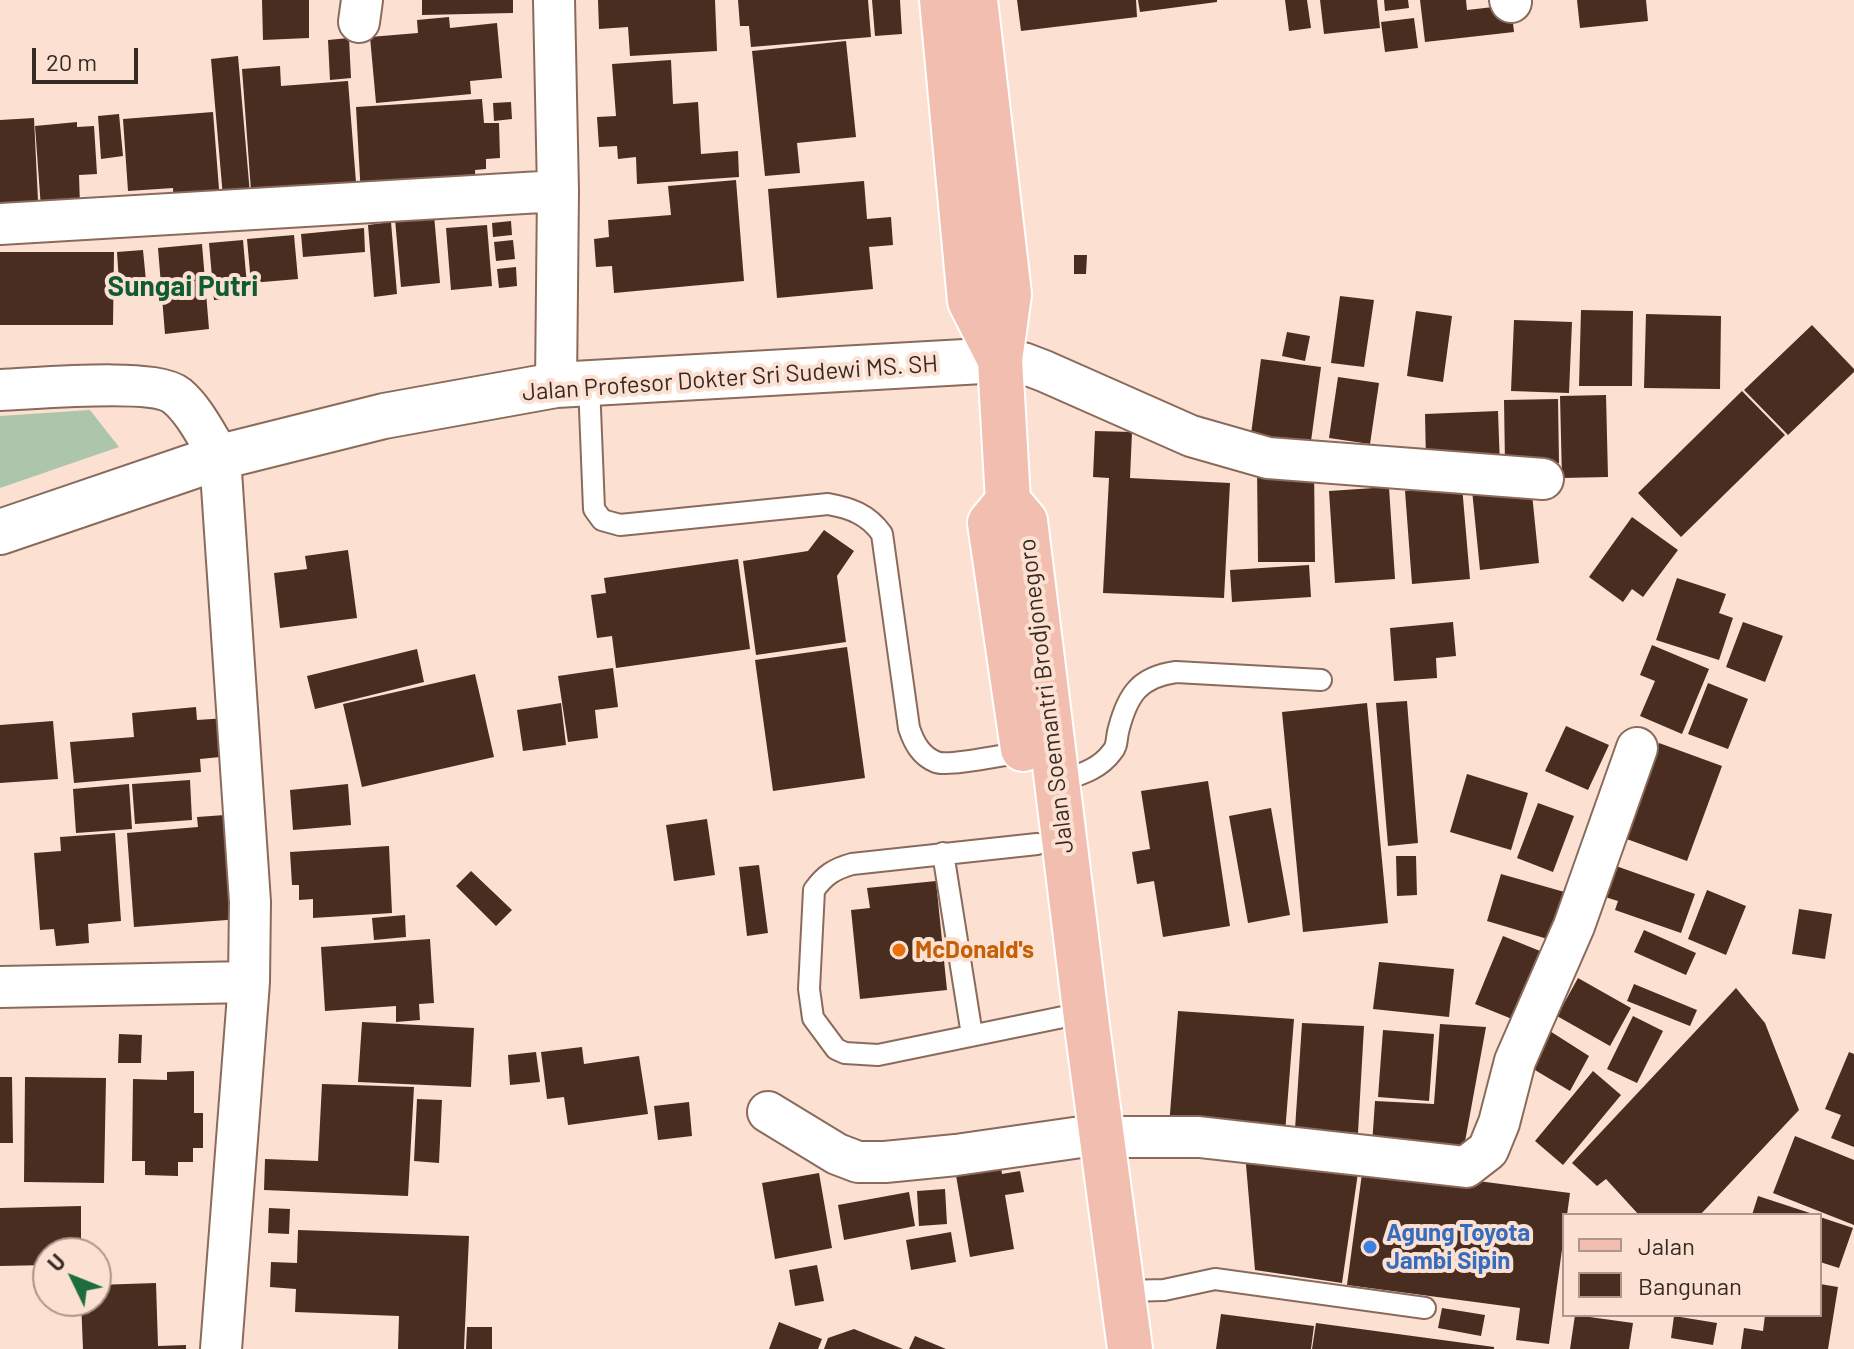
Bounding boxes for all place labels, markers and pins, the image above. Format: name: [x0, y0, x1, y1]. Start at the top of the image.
place label: McDonald's: [915, 936, 1034, 964]
marker: McDonald's: [890, 941, 908, 959]
place label: Agung Toyota Jambi Sipin: [1386, 1219, 1530, 1275]
marker: Agung Toyota Jambi Sipin: [1361, 1238, 1379, 1256]

